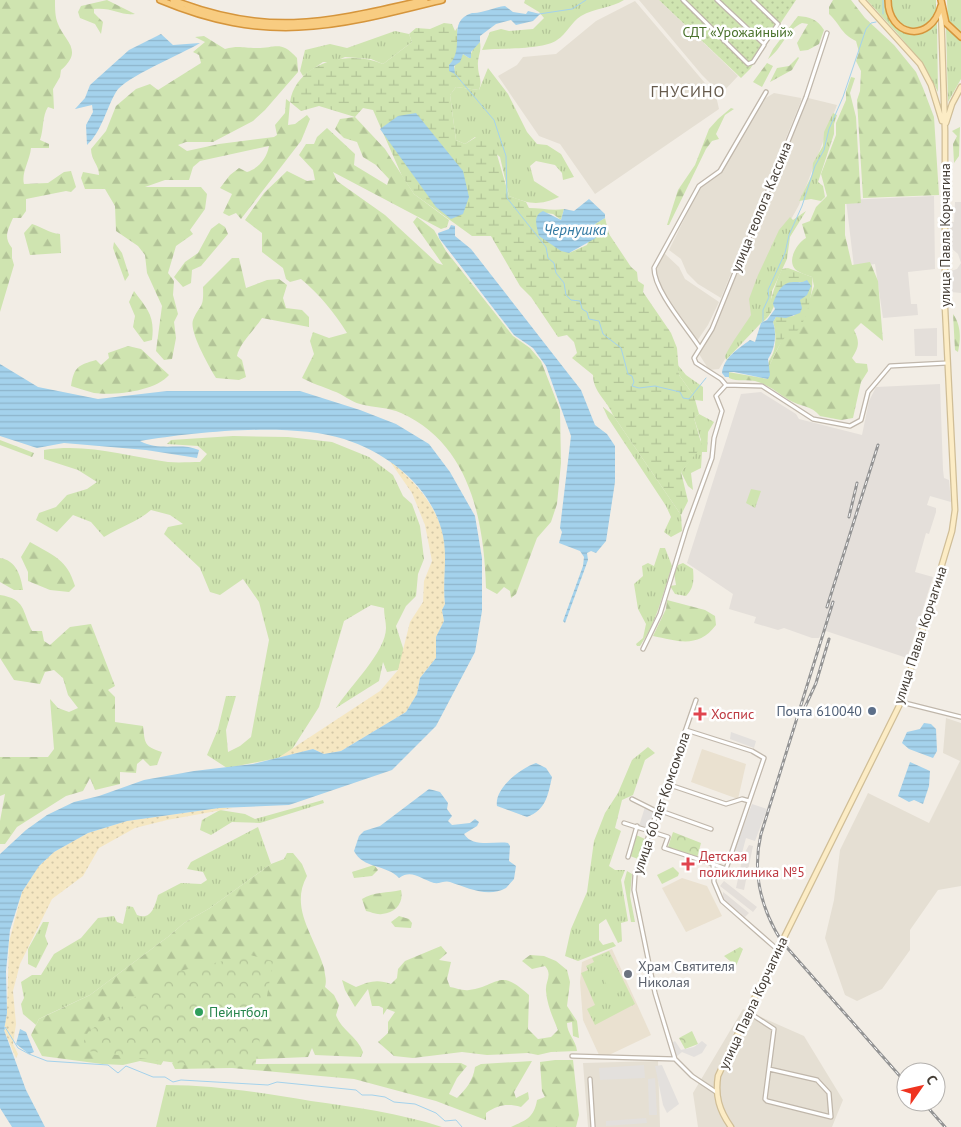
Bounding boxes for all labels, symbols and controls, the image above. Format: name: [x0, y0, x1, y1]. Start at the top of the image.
park label: СДТ «Урожайный»: [682, 23, 794, 41]
district label: ГНУСИНО: [650, 81, 726, 101]
street label: улица геолога Кассина: [727, 139, 795, 275]
street label: улица Павла Корчагина: [936, 163, 954, 307]
water label: Чернушка: [544, 220, 607, 239]
street label: улица Павла Корчагина: [889, 564, 951, 706]
place label: Почта 610040: [776, 702, 862, 720]
place label: Хоспис: [711, 705, 754, 723]
marker: Почта 610040: [866, 705, 878, 717]
marker: Хоспис: [693, 707, 707, 721]
street label: улица 60 лет Комсомола: [628, 729, 694, 877]
place label: Детская поликлиника №5: [699, 847, 805, 881]
marker: Детская поликлиника №5: [681, 857, 695, 871]
street label: улица Павла Корчагина: [714, 934, 792, 1072]
place label: Храм Святителя Николая: [638, 957, 735, 991]
marker: Храм Святителя Николая: [622, 968, 634, 980]
place label: Пейнтбол: [209, 1003, 268, 1021]
marker: Пейнтбол: [193, 1006, 205, 1018]
north arrow: [896, 1062, 946, 1112]
text: С: [922, 1071, 942, 1088]

